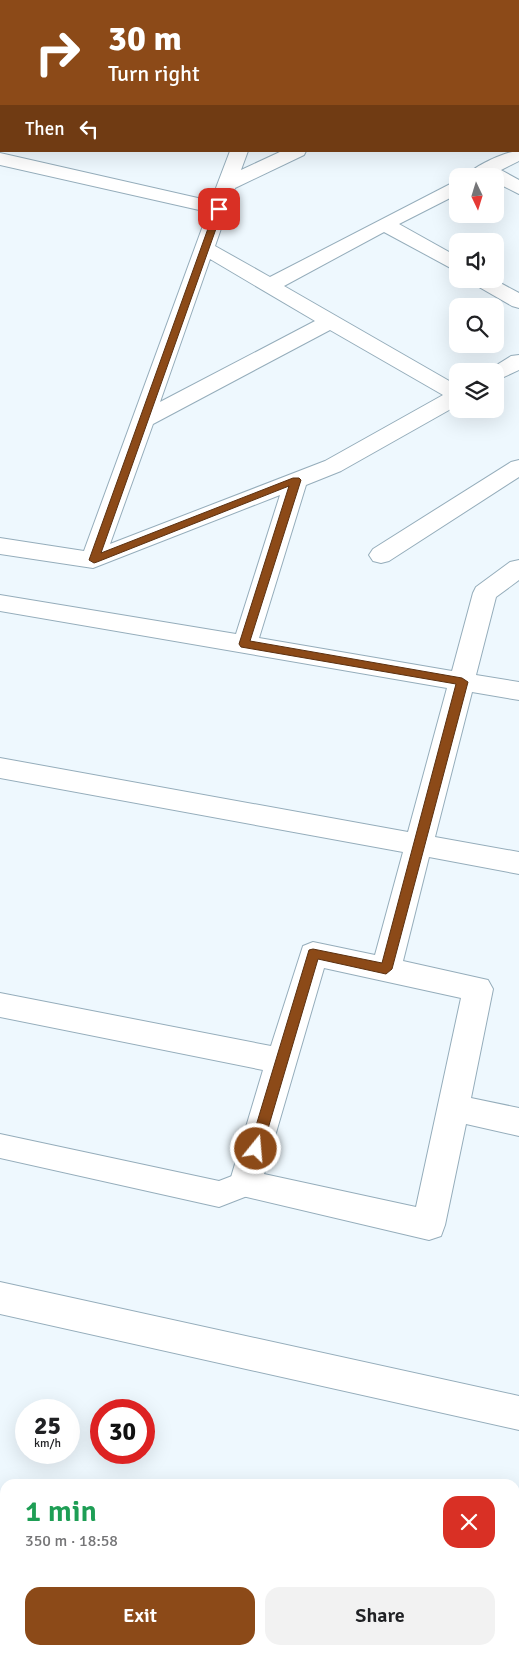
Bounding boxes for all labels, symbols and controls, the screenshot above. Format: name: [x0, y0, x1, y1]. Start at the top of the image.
text: 30 m: [108, 17, 182, 60]
icon: right: [25, 20, 90, 85]
text: Turn right: [108, 60, 200, 87]
icon: left: [75, 115, 103, 143]
text: Then: [25, 117, 65, 141]
north arrow: [449, 168, 504, 222]
map controls: [449, 168, 504, 418]
pin: [198, 188, 240, 230]
icon: arrive: [205, 195, 233, 223]
button: sound: [449, 233, 504, 288]
button: search: [449, 298, 504, 353]
button: layers: [449, 363, 504, 418]
position arrow: [229, 1122, 281, 1174]
speed limit sign: 30: [90, 1399, 155, 1464]
text: 25: [34, 1410, 61, 1441]
text: km/h: [34, 1436, 61, 1451]
text: 1 min: [25, 1493, 97, 1530]
button: close: [443, 1496, 495, 1548]
text: 350 m · 18:58: [25, 1531, 118, 1551]
button: Exit: [25, 1587, 255, 1645]
button: Share: [265, 1587, 495, 1645]

